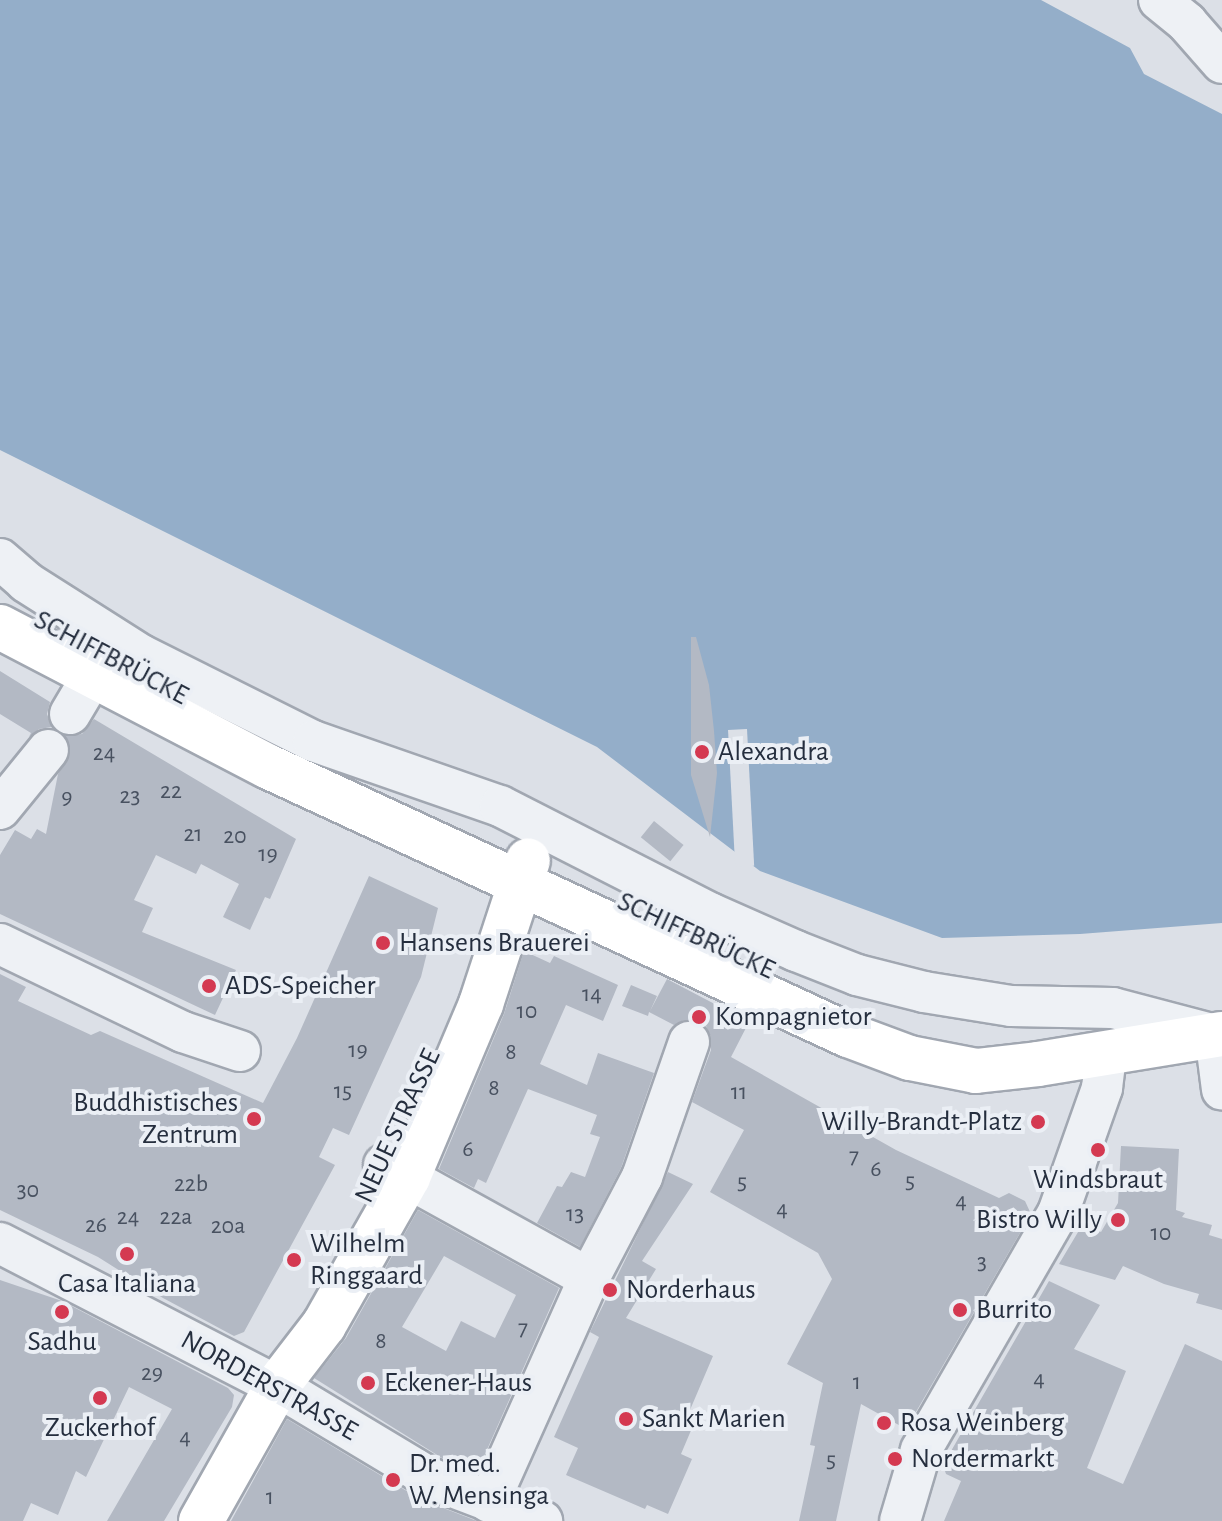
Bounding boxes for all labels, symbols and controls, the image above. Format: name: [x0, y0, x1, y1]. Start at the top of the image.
street label: SCHIFFBRÜCKE: [28, 603, 194, 713]
place label: Alexandra: [718, 735, 829, 769]
house number: 24: [93, 740, 115, 768]
marker: Alexandra: [693, 743, 711, 761]
house number: 22: [160, 778, 182, 806]
house number: 23: [120, 783, 140, 811]
house number: 9: [61, 784, 73, 812]
house number: 21: [183, 821, 203, 849]
house number: 20: [223, 823, 247, 851]
house number: 19: [258, 841, 278, 869]
street label: SCHIFFBRÜCKE: [612, 885, 780, 987]
place label: Hansens Brauerei: [399, 926, 590, 960]
marker: Hansens Brauerei: [374, 934, 392, 952]
place label: ADS-Speicher: [225, 969, 376, 1003]
marker: ADS-Speicher: [200, 977, 218, 995]
house number: 14: [582, 981, 602, 1009]
house number: 10: [517, 998, 537, 1026]
place label: Kompagnietor: [715, 1000, 872, 1034]
marker: Kompagnietor: [690, 1008, 708, 1026]
house number: 19: [348, 1037, 368, 1065]
house number: 8: [505, 1039, 517, 1067]
street label: NEUE STRASSE: [348, 1043, 448, 1209]
house number: 8: [488, 1075, 500, 1103]
house number: 15: [334, 1078, 352, 1106]
house number: 11: [731, 1079, 747, 1107]
place label: Buddhistisches Zentrum: [73, 1086, 238, 1152]
place label: Willy-Brandt-Platz: [821, 1105, 1022, 1139]
marker: Buddhistisches Zentrum: [245, 1110, 263, 1128]
marker: Willy-Brandt-Platz: [1029, 1113, 1047, 1131]
house number: 6: [462, 1136, 474, 1164]
marker: Windsbraut: [1089, 1141, 1107, 1159]
house number: 7: [849, 1143, 859, 1171]
house number: 6: [870, 1156, 882, 1184]
place label: Windsbraut: [1033, 1163, 1163, 1197]
house number: 5: [905, 1168, 915, 1196]
house number: 5: [737, 1169, 747, 1197]
house number: 22b: [174, 1171, 208, 1199]
house number: 30: [17, 1177, 39, 1205]
house number: 4: [955, 1188, 967, 1216]
house number: 4: [776, 1196, 788, 1224]
house number: 13: [566, 1201, 584, 1229]
place label: Bistro Willy: [976, 1203, 1102, 1237]
house number: 24: [117, 1204, 139, 1232]
house number: 22a: [160, 1204, 192, 1232]
marker: Bistro Willy: [1109, 1211, 1127, 1229]
house number: 26: [85, 1212, 107, 1240]
house number: 20a: [211, 1213, 245, 1241]
house number: 10: [1151, 1220, 1171, 1248]
place label: Wilhelm Ringgaard: [310, 1227, 423, 1293]
marker: Casa Italiana: [118, 1245, 136, 1263]
house number: 3: [977, 1249, 987, 1277]
marker: Wilhelm Ringgaard: [285, 1251, 303, 1269]
place label: Casa Italiana: [58, 1267, 196, 1301]
place label: Norderhaus: [626, 1273, 756, 1307]
marker: Norderhaus: [601, 1281, 619, 1299]
place label: Burrito: [976, 1293, 1052, 1327]
marker: Burrito: [951, 1301, 969, 1319]
marker: Sadhu: [53, 1303, 71, 1321]
house number: 7: [518, 1315, 528, 1343]
street label: NORDERSTRASSE: [175, 1323, 363, 1449]
place label: Sadhu: [28, 1325, 96, 1359]
house number: 8: [375, 1328, 387, 1356]
house number: 29: [141, 1360, 163, 1388]
place label: Eckener-Haus: [384, 1366, 532, 1400]
house number: 4: [1033, 1366, 1045, 1394]
house number: 1: [853, 1369, 861, 1397]
marker: Eckener-Haus: [359, 1374, 377, 1392]
marker: Zuckerhof: [91, 1389, 109, 1407]
place label: Sankt Marien: [642, 1402, 786, 1436]
place label: Rosa Weinberg: [900, 1406, 1064, 1440]
marker: Sankt Marien: [617, 1410, 635, 1428]
place label: Zuckerhof: [45, 1411, 155, 1445]
marker: Rosa Weinberg: [875, 1414, 893, 1432]
house number: 4: [179, 1424, 191, 1452]
place label: Nordermarkt: [911, 1442, 1054, 1476]
place label: Dr. med. W. Mensinga: [409, 1447, 549, 1513]
house number: 5: [826, 1447, 836, 1475]
marker: Nordermarkt: [886, 1450, 904, 1468]
marker: Dr. med. W. Mensinga: [384, 1471, 402, 1489]
house number: 1: [266, 1484, 274, 1512]

